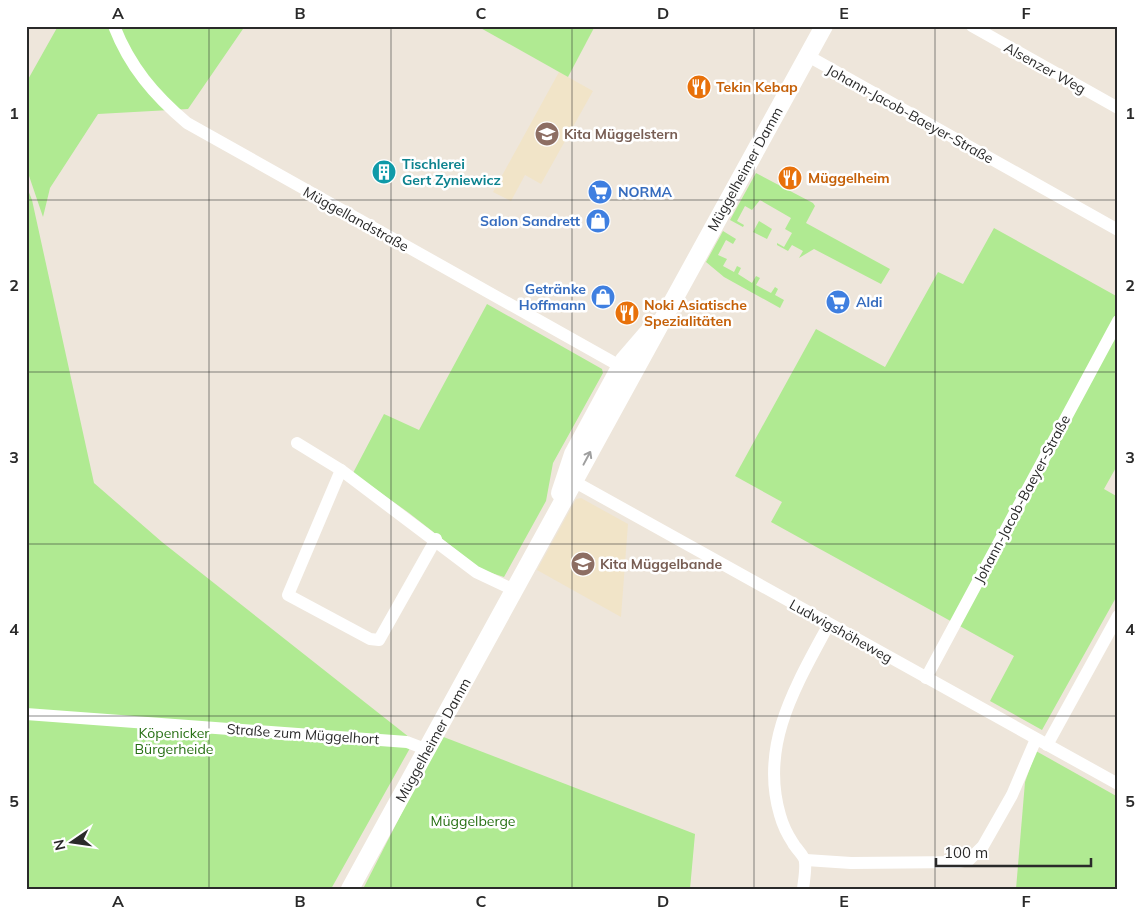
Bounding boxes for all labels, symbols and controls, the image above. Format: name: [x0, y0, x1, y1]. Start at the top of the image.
text: A: [112, 3, 124, 23]
text: B: [294, 3, 306, 23]
text: C: [476, 3, 487, 23]
text: D: [657, 3, 669, 23]
text: E: [839, 3, 849, 23]
text: F: [1021, 3, 1031, 23]
street label: Alsenzer Weg: [1001, 38, 1089, 98]
street label: Johann-Jacob-Baeyer-Straße: [823, 61, 997, 167]
restaurant icon: Tekin Kebap: [686, 74, 712, 100]
place label: Tekin Kebap: [716, 78, 798, 96]
text: 1: [9, 103, 19, 123]
text: 1: [1125, 103, 1135, 123]
street label: Müggelheimer Damm: [703, 104, 787, 234]
school or university icon: Kita Müggelstern: [534, 121, 560, 147]
place label: Kita Müggelstern: [564, 125, 678, 143]
place label: Tischlerei Gert Zyniewicz: [402, 155, 501, 189]
building icon: Tischlerei Gert Zyniewicz: [371, 159, 397, 185]
restaurant icon: Müggelheim: [777, 165, 803, 191]
place label: Müggelheim: [808, 169, 890, 187]
supermarket icon: NORMA: [587, 179, 613, 205]
street label: Müggellandstraße: [300, 183, 412, 255]
place label: NORMA: [618, 183, 673, 201]
shop icon: Salon Sandrett: [585, 208, 611, 234]
place label: Salon Sandrett: [480, 212, 581, 230]
text: 2: [9, 275, 19, 295]
text: 2: [1125, 275, 1135, 295]
place label: Getränke Hoffmann: [519, 280, 586, 314]
shop icon: Getränke Hoffmann: [590, 284, 616, 310]
supermarket icon: Aldi: [825, 289, 851, 315]
place label: Aldi: [856, 293, 883, 311]
place label: Noki Asiatische Spezialitäten: [644, 296, 747, 330]
restaurant icon: Noki Asiatische Spezialitäten: [614, 300, 640, 326]
street label: Johann-Jacob-Baeyer-Straße: [970, 412, 1074, 586]
text: 3: [9, 447, 19, 467]
text: 3: [1125, 447, 1135, 467]
one-way arrow: [582, 450, 592, 465]
school or university icon: Kita Müggelbande: [570, 551, 596, 577]
place label: Kita Müggelbande: [600, 555, 723, 573]
street label: Ludwigshöheweg: [786, 595, 896, 667]
text: 4: [9, 619, 19, 639]
text: 4: [1125, 619, 1135, 639]
street label: Müggelheimer Damm: [391, 675, 475, 805]
street label: Straße zum Müggelhort: [226, 720, 380, 748]
park label: Köpenicker Bürgerheide: [135, 724, 213, 758]
text: 5: [9, 791, 19, 811]
text: 5: [1125, 791, 1135, 811]
park label: Müggelberge: [431, 812, 516, 830]
north arrow: [48, 818, 98, 868]
scale bar: [936, 835, 1092, 867]
text: N: [49, 838, 69, 852]
text: 100 m: [944, 843, 988, 862]
text: A: [112, 891, 124, 911]
text: B: [294, 891, 306, 911]
text: C: [476, 891, 487, 911]
text: D: [657, 891, 669, 911]
text: E: [839, 891, 849, 911]
text: F: [1021, 891, 1031, 911]

